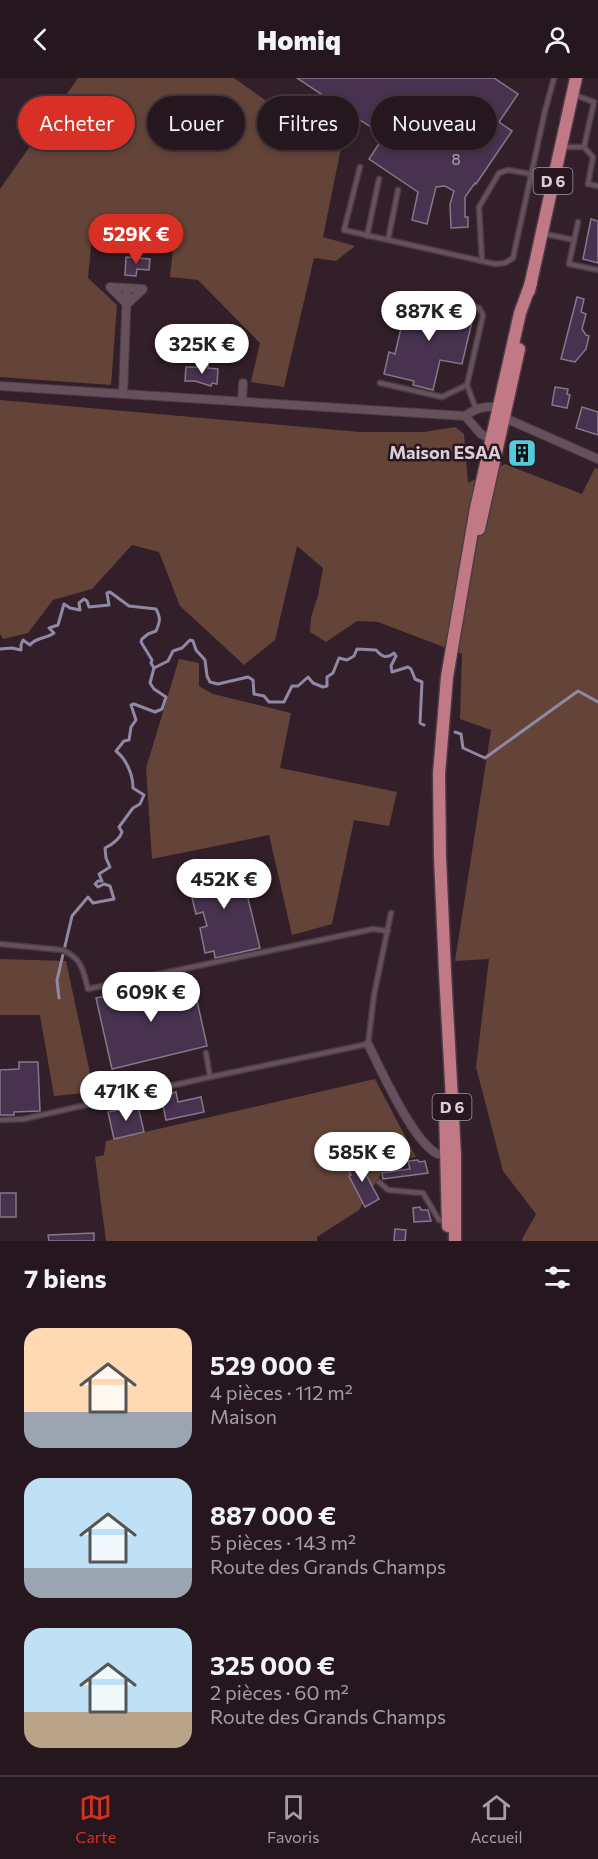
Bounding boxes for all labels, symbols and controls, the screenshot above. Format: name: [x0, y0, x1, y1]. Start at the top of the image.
icon: back: [24, 23, 57, 56]
text: Homiq: [257, 23, 341, 56]
icon: person: [541, 23, 574, 56]
chip: Acheter: [18, 96, 135, 150]
chip: Louer: [147, 96, 245, 150]
chip: Filtres: [257, 96, 359, 150]
chip: Nouveau: [371, 96, 497, 150]
house number: 8: [451, 150, 461, 168]
road number: D 6: [534, 168, 572, 194]
pin: 529K €: [87, 214, 185, 265]
text: 529K €: [102, 221, 170, 245]
pin: 887K €: [380, 291, 478, 342]
text: 887K €: [395, 298, 463, 322]
pin: 325K €: [153, 324, 251, 375]
text: 325K €: [169, 331, 235, 355]
building icon: Maison ESAA: [506, 437, 538, 469]
place label: Maison ESAA: [389, 441, 501, 463]
pin: 452K €: [175, 859, 273, 910]
text: 452K €: [190, 866, 258, 890]
pin: 609K €: [102, 972, 200, 1023]
text: 609K €: [116, 979, 186, 1003]
pin: 471K €: [77, 1071, 175, 1122]
text: 471K €: [94, 1078, 158, 1102]
road number: D 6: [432, 1094, 472, 1120]
pin: 585K €: [313, 1132, 411, 1183]
text: 585K €: [328, 1139, 396, 1163]
icon: filters: [541, 1261, 574, 1294]
text: 7 biens: [24, 1262, 107, 1293]
text: 529 000 €: [210, 1349, 336, 1380]
icon: home: [72, 1352, 144, 1424]
text: 4 pièces · 112 m²: [210, 1380, 353, 1404]
text: Maison: [210, 1404, 277, 1428]
text: 887 000 €: [210, 1499, 336, 1530]
icon: home: [72, 1502, 144, 1574]
text: 5 pièces · 143 m²: [210, 1530, 356, 1554]
text: Route des Grands Champs: [210, 1554, 446, 1578]
text: 325 000 €: [210, 1649, 335, 1680]
icon: home: [72, 1652, 144, 1724]
text: 2 pièces · 60 m²: [210, 1680, 349, 1704]
text: Route des Grands Champs: [210, 1704, 446, 1728]
tab: Carte: [76, 1791, 116, 1846]
tab: Favoris: [267, 1791, 319, 1846]
tab: Accueil: [470, 1791, 522, 1846]

